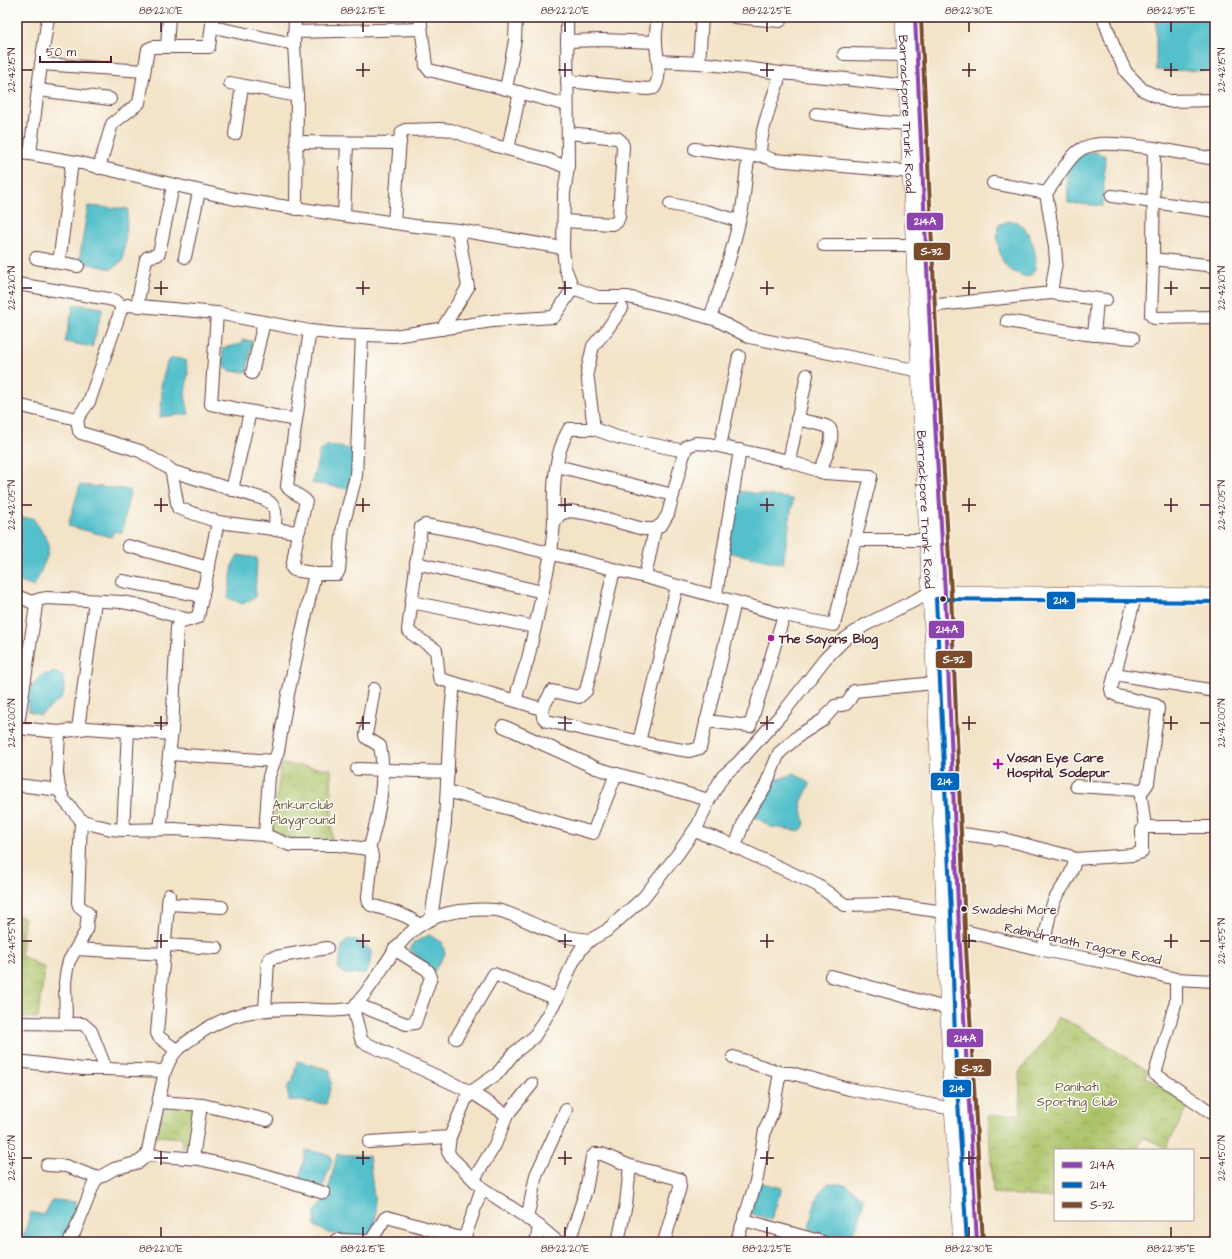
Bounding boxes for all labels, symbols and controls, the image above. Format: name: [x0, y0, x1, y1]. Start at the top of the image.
text: 88°22'10"E: [139, 4, 183, 18]
text: 88°22'15"E: [341, 4, 386, 18]
text: 88°22'20"E: [541, 4, 589, 18]
text: 88°22'25"E: [742, 4, 792, 18]
text: 88°22'30"E: [945, 4, 993, 18]
text: 88°22'35"E: [1147, 4, 1195, 18]
street label: Barrackpore Trunk Road: [894, 34, 919, 194]
scale bar: [40, 38, 111, 64]
text: 50 m: [46, 44, 77, 61]
text: 22°42'15"N: [5, 48, 19, 92]
text: 22°42'15"N: [1215, 48, 1229, 92]
line badge: 214A: [906, 212, 944, 231]
text: 214A: [913, 214, 937, 229]
line badge: S-32: [913, 242, 951, 261]
text: S-32: [920, 244, 944, 259]
text: 22°42'10"N: [5, 266, 19, 310]
text: 22°42'10"N: [1215, 266, 1229, 310]
street label: Barrackpore Trunk Road: [912, 430, 938, 590]
text: 22°42'05"N: [5, 480, 19, 530]
text: 22°42'05"N: [1215, 480, 1229, 530]
line badge: 214: [1046, 591, 1076, 610]
text: 214: [1052, 593, 1069, 608]
unlabelled marker: [938, 594, 948, 604]
line badge: 214A: [928, 620, 965, 639]
text: 214A: [935, 622, 959, 637]
place label: The Sayans Blog: [778, 630, 878, 650]
marker: The Sayans Blog: [766, 633, 776, 643]
line badge: S-32: [935, 650, 973, 669]
text: S-32: [942, 652, 966, 667]
text: 22°42'00"N: [5, 698, 19, 748]
text: 22°42'00"N: [1215, 698, 1229, 748]
place label: Vasan Eye Care Hospital, Sodepur: [1006, 749, 1111, 783]
marker: Vasan Eye Care Hospital, Sodepur: [992, 758, 1004, 770]
line badge: 214: [930, 772, 960, 791]
text: 214: [936, 774, 953, 789]
park label: Ankurclub Playground: [270, 796, 336, 830]
place label: Swadeshi More: [972, 902, 1057, 919]
marker: Swadeshi More: [959, 904, 969, 914]
text: 22°41'55"N: [5, 918, 19, 964]
text: 22°41'55"N: [1215, 918, 1229, 964]
street label: Rabindranath Tagore Road: [1002, 919, 1163, 970]
line badge: 214A: [946, 1028, 984, 1048]
text: 214A: [953, 1031, 977, 1046]
line badge: S-32: [954, 1058, 992, 1077]
text: S-32: [961, 1061, 985, 1076]
park label: Panihati Sporting Club: [1037, 1078, 1118, 1112]
line badge: 214: [942, 1079, 972, 1098]
text: 214: [948, 1081, 965, 1096]
text: 22°41'50"N: [5, 1135, 19, 1181]
text: 22°41'50"N: [1215, 1135, 1229, 1181]
legend: [1054, 1149, 1194, 1221]
text: 214A: [1090, 1157, 1115, 1174]
text: 214: [1090, 1177, 1107, 1194]
text: S-32: [1090, 1197, 1115, 1214]
text: 88°22'10"E: [139, 1242, 183, 1256]
text: 88°22'15"E: [341, 1242, 386, 1256]
text: 88°22'20"E: [541, 1242, 589, 1256]
text: 88°22'25"E: [742, 1242, 792, 1256]
text: 88°22'30"E: [945, 1242, 993, 1256]
text: 88°22'35"E: [1147, 1242, 1195, 1256]

